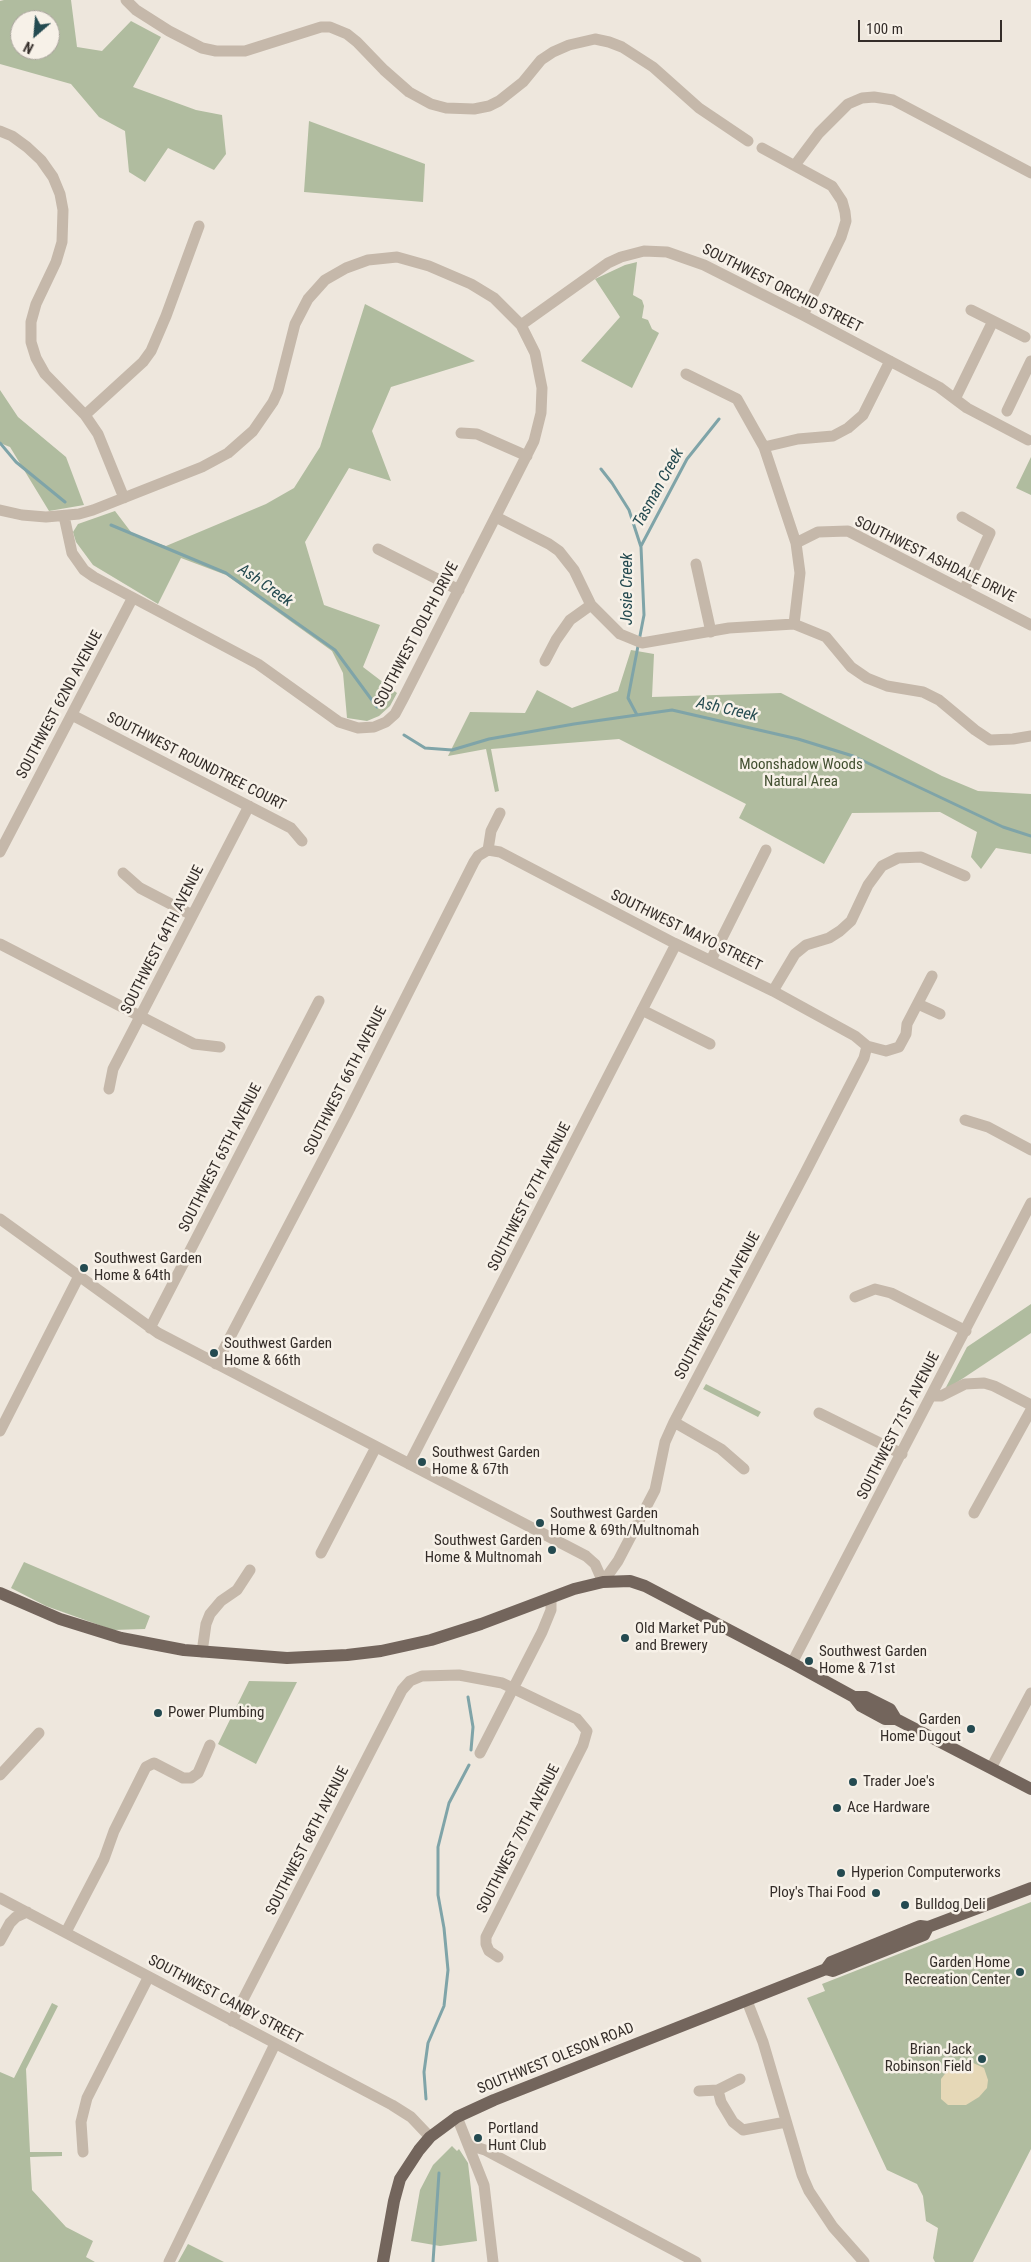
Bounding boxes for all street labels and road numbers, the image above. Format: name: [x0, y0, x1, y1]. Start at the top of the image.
street label: SOUTHWEST ORCHID STREET: [699, 241, 865, 337]
street label: SOUTHWEST ASHDALE DRIVE: [851, 513, 1019, 607]
street label: SOUTHWEST DOLPH DRIVE: [371, 559, 463, 711]
street label: SOUTHWEST 62ND AVENUE: [13, 628, 107, 782]
street label: SOUTHWEST ROUNDTREE COURT: [103, 709, 289, 815]
street label: SOUTHWEST 64TH AVENUE: [118, 863, 208, 1017]
street label: SOUTHWEST MAYO STREET: [607, 886, 765, 976]
street label: SOUTHWEST 66TH AVENUE: [301, 1004, 391, 1158]
street label: SOUTHWEST 65TH AVENUE: [176, 1081, 266, 1235]
street label: SOUTHWEST 67TH AVENUE: [485, 1120, 575, 1274]
street label: SOUTHWEST 69TH AVENUE: [671, 1229, 765, 1383]
street label: SOUTHWEST 71ST AVENUE: [854, 1349, 944, 1503]
street label: SOUTHWEST 70TH AVENUE: [474, 1762, 564, 1916]
street label: SOUTHWEST 68TH AVENUE: [263, 1764, 353, 1918]
street label: SOUTHWEST CANBY STREET: [145, 1952, 305, 2048]
street label: SOUTHWEST OLESON ROAD: [475, 2019, 637, 2099]

